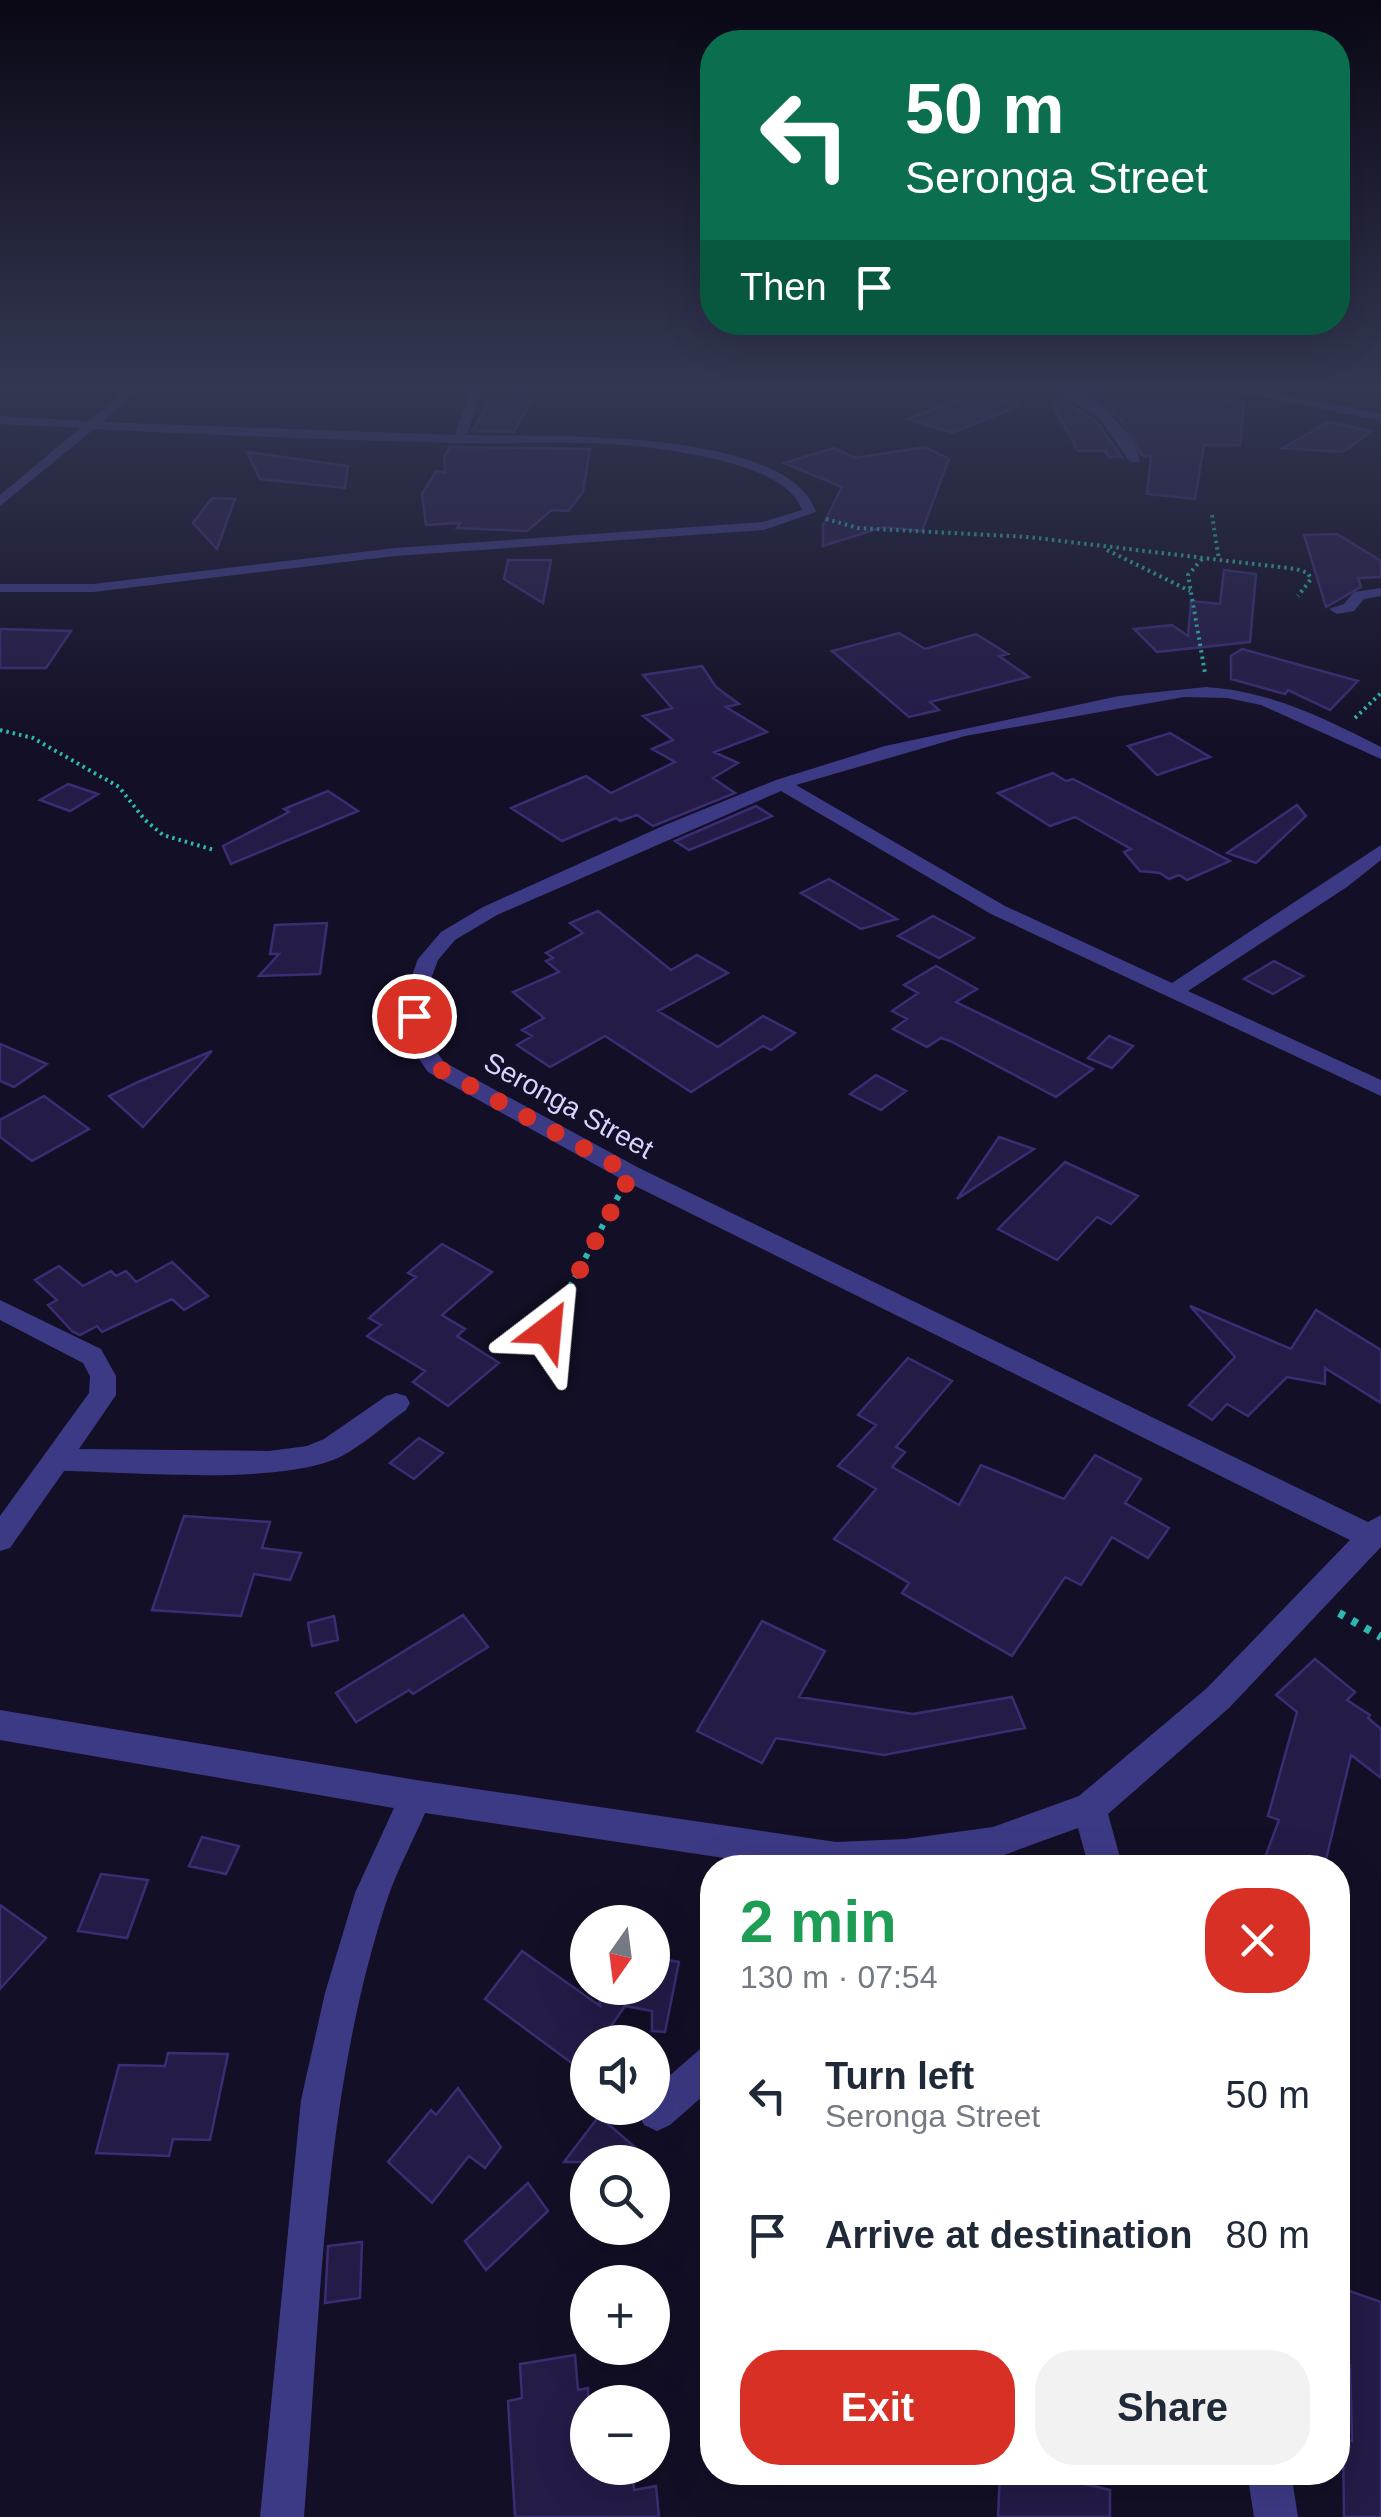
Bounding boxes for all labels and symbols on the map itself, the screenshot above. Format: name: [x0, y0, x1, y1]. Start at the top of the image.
pin: [372, 974, 457, 1059]
street label: Seronga Street: [479, 1046, 659, 1165]
position arrow: [496, 1278, 600, 1382]
north arrow: [570, 1905, 670, 2005]

